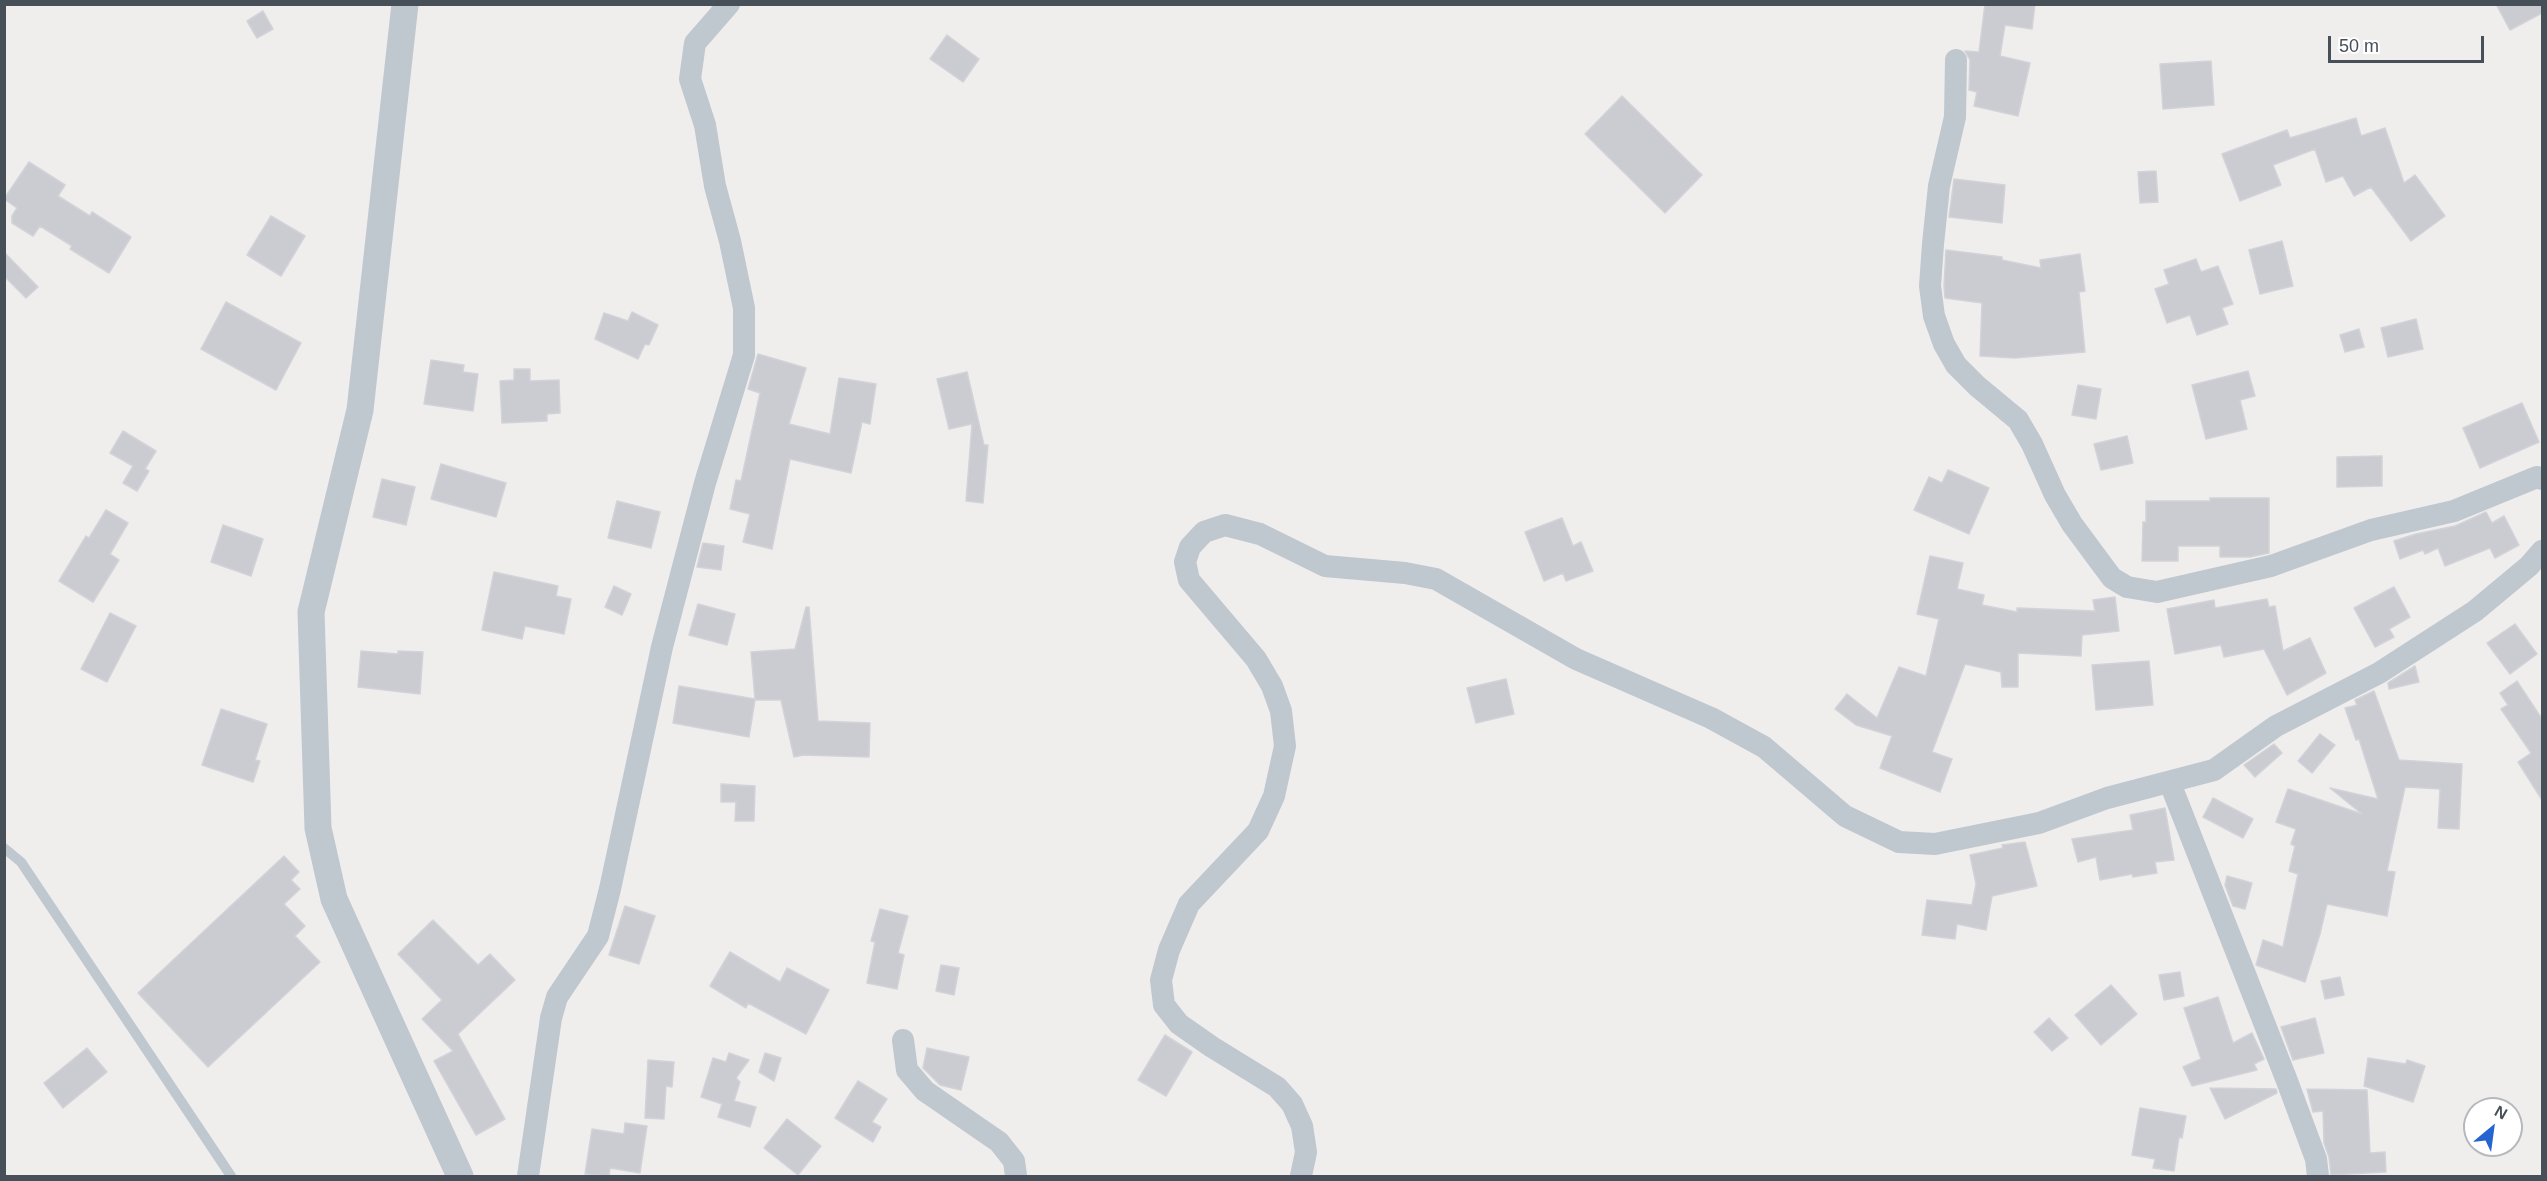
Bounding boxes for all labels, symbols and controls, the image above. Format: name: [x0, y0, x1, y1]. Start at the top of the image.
scale bar: [2331, 24, 2487, 62]
text: 50 m: [2339, 36, 2379, 56]
north arrow: [2463, 1097, 2523, 1157]
text: N: [2492, 1102, 2510, 1123]

